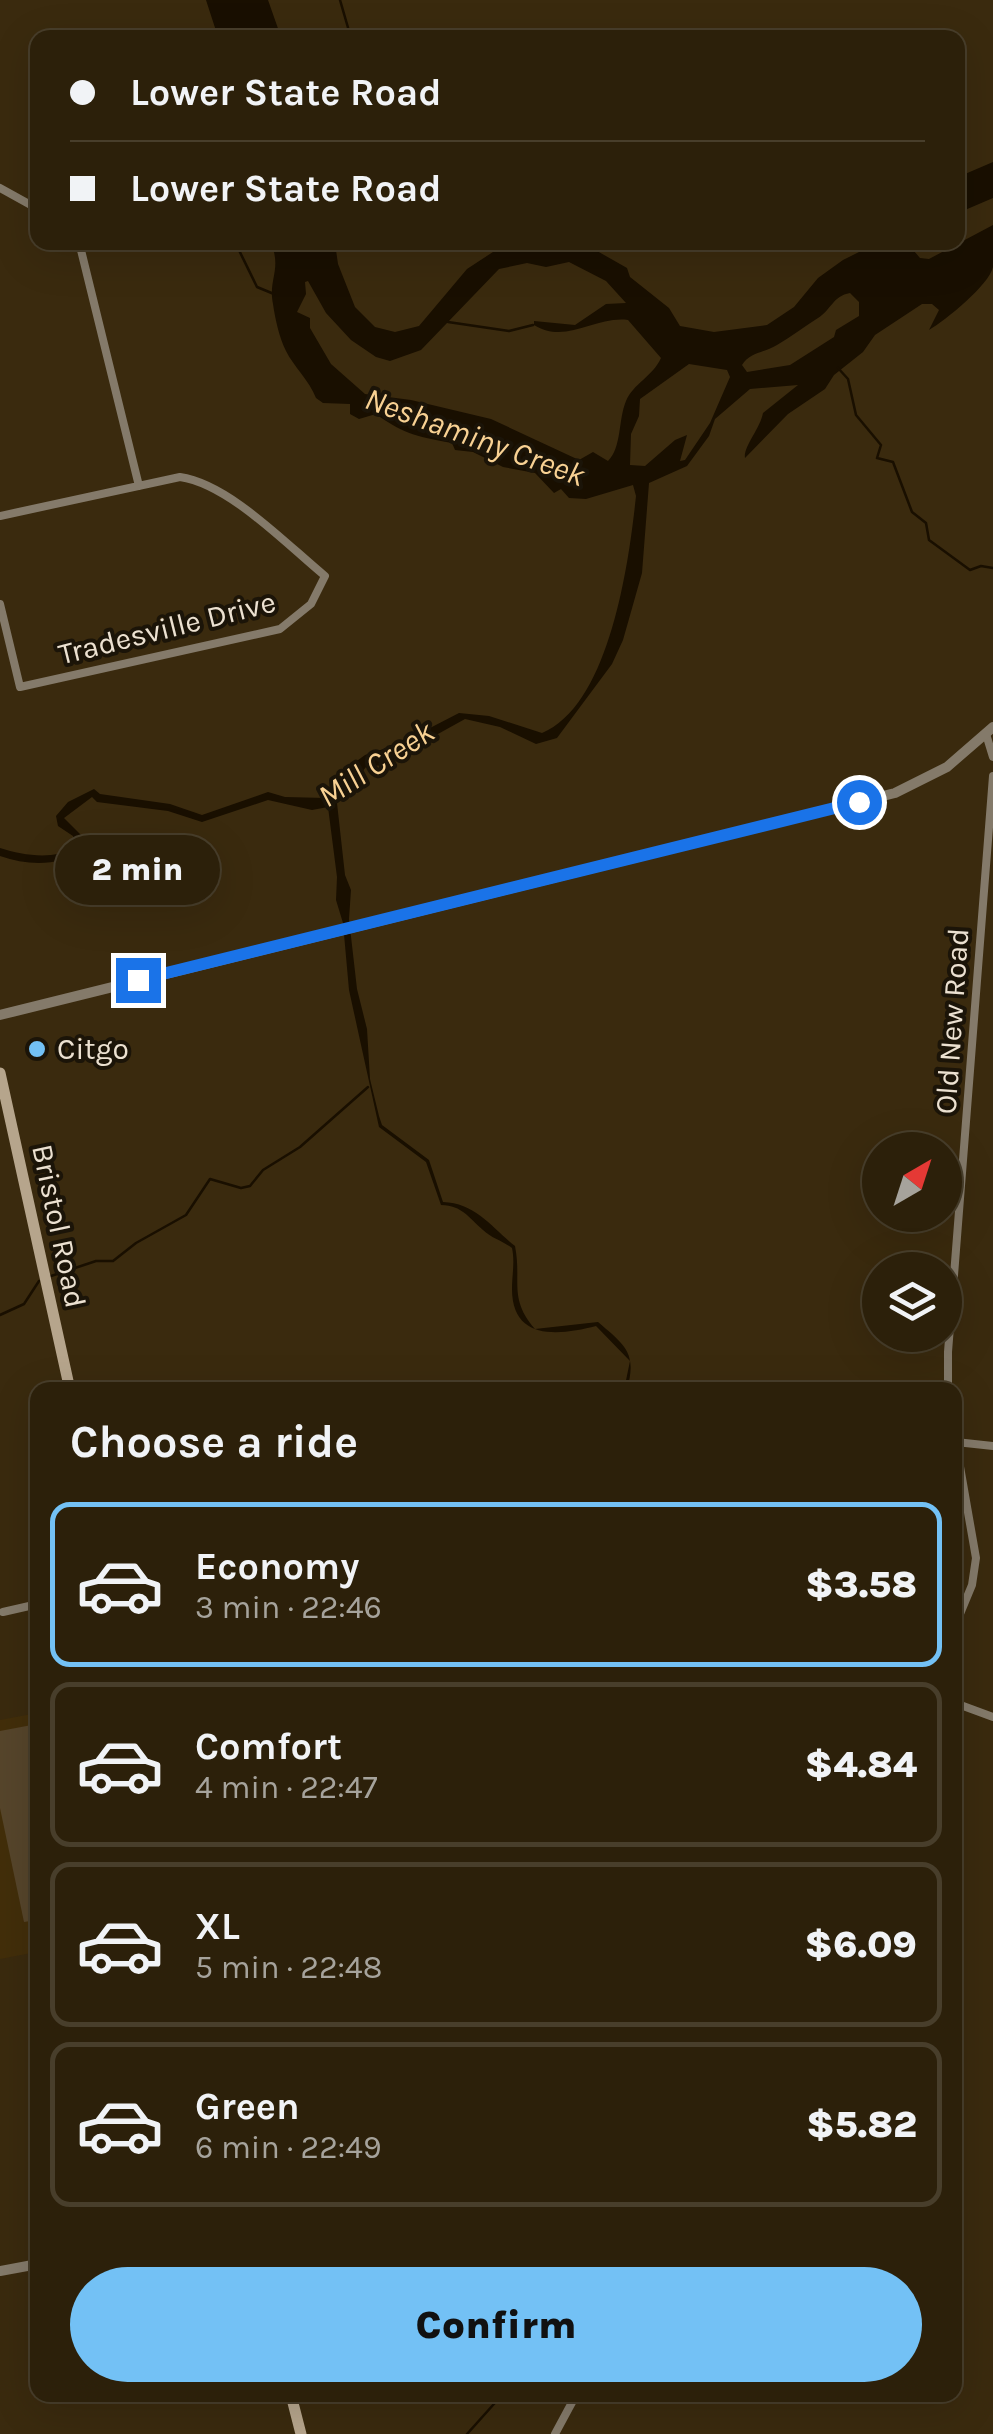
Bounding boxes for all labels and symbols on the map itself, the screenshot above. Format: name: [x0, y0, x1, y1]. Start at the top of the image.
water label: Neshaminy Creek: [360, 380, 591, 494]
street label: Tradesville Drive: [55, 584, 279, 672]
water label: Mill Creek: [311, 713, 441, 815]
route start: [837, 780, 882, 825]
callout: 2 min: [56, 835, 220, 905]
street label: Old New Road: [928, 927, 976, 1115]
route end: [116, 958, 161, 1003]
place label: Citgo: [57, 1031, 129, 1067]
marker: Citgo: [26, 1038, 48, 1060]
north arrow: [862, 1132, 962, 1232]
street label: Bristol Road: [24, 1141, 94, 1311]

